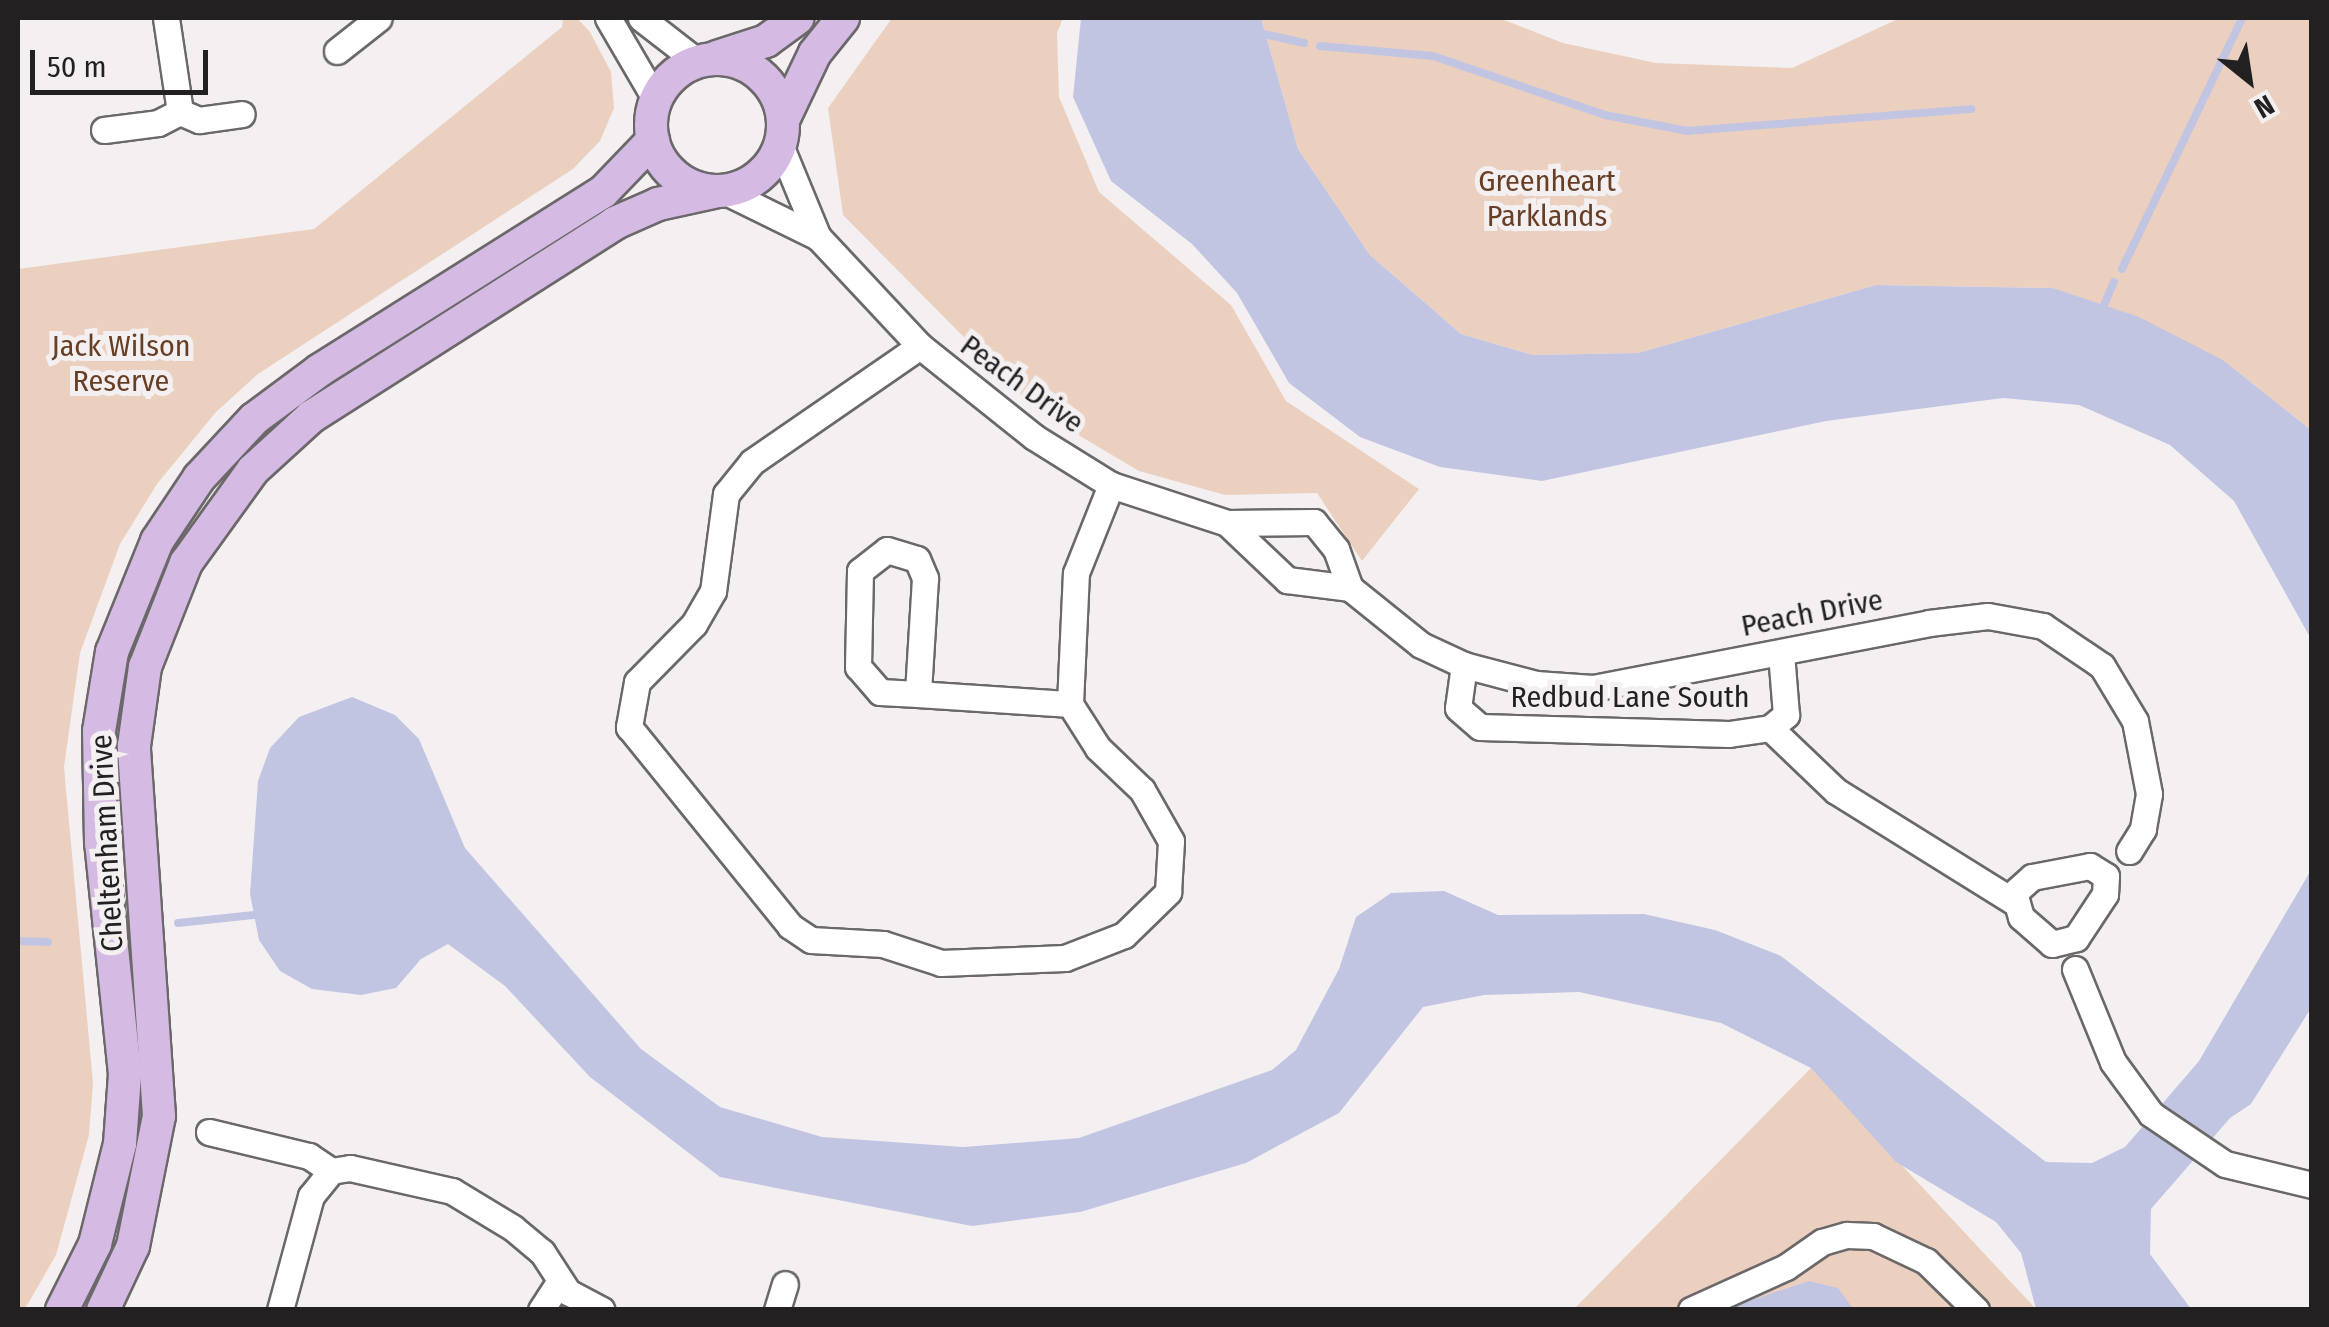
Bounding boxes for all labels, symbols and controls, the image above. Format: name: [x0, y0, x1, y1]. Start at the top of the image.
scale bar: [35, 30, 212, 92]
north arrow: [2199, 30, 2299, 130]
text: 50 m: [47, 49, 107, 85]
text: N: [2249, 88, 2280, 125]
park label: Greenheart Parklands: [1478, 163, 1616, 234]
street label: Peach Drive: [953, 327, 1091, 441]
park label: Jack Wilson Reserve: [51, 328, 191, 398]
street label: Peach Drive: [1738, 582, 1886, 644]
street label: Redbud Lane South: [1510, 679, 1750, 715]
street label: Cheltenham Drive: [83, 733, 131, 953]

